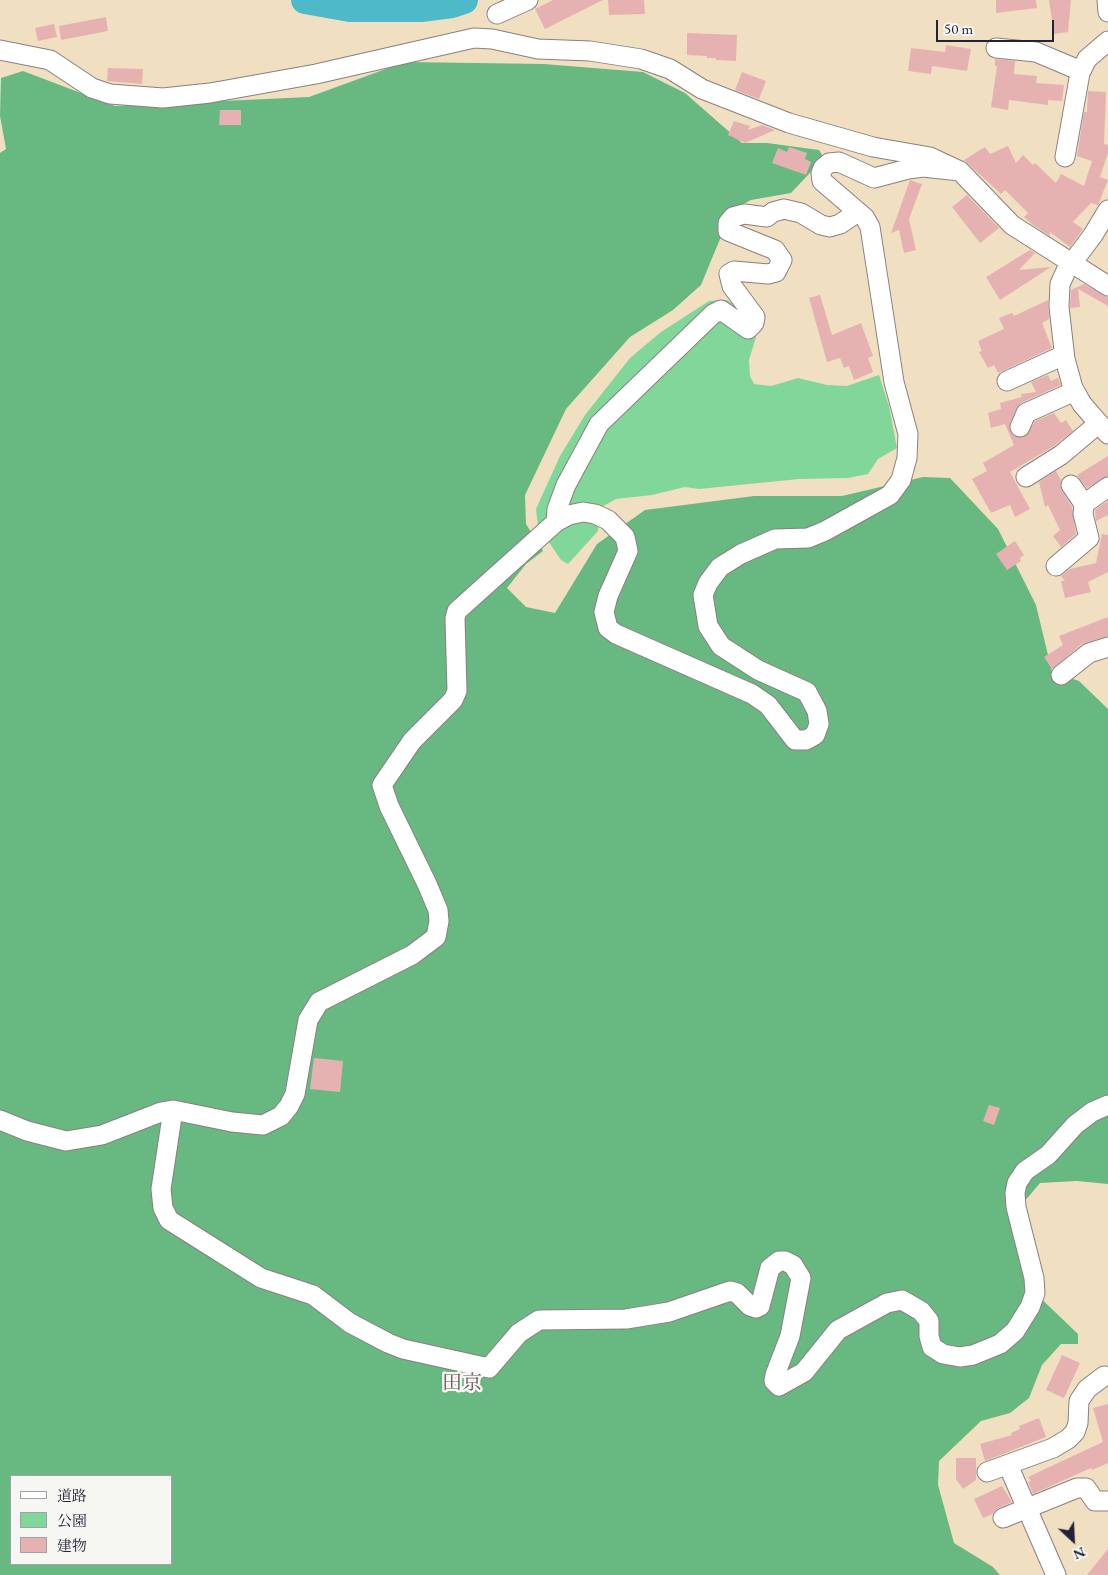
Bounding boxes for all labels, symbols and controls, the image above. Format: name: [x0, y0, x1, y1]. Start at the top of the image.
scale bar: [938, 10, 1056, 42]
text: 50 m: [944, 19, 973, 38]
district label: 田京: [442, 1372, 482, 1396]
legend: [10, 1475, 172, 1565]
text: 道路: [57, 1486, 87, 1505]
text: 公園: [57, 1511, 87, 1530]
north arrow: [1048, 1515, 1098, 1565]
text: 建物: [57, 1536, 87, 1555]
text: N: [1070, 1543, 1088, 1564]

